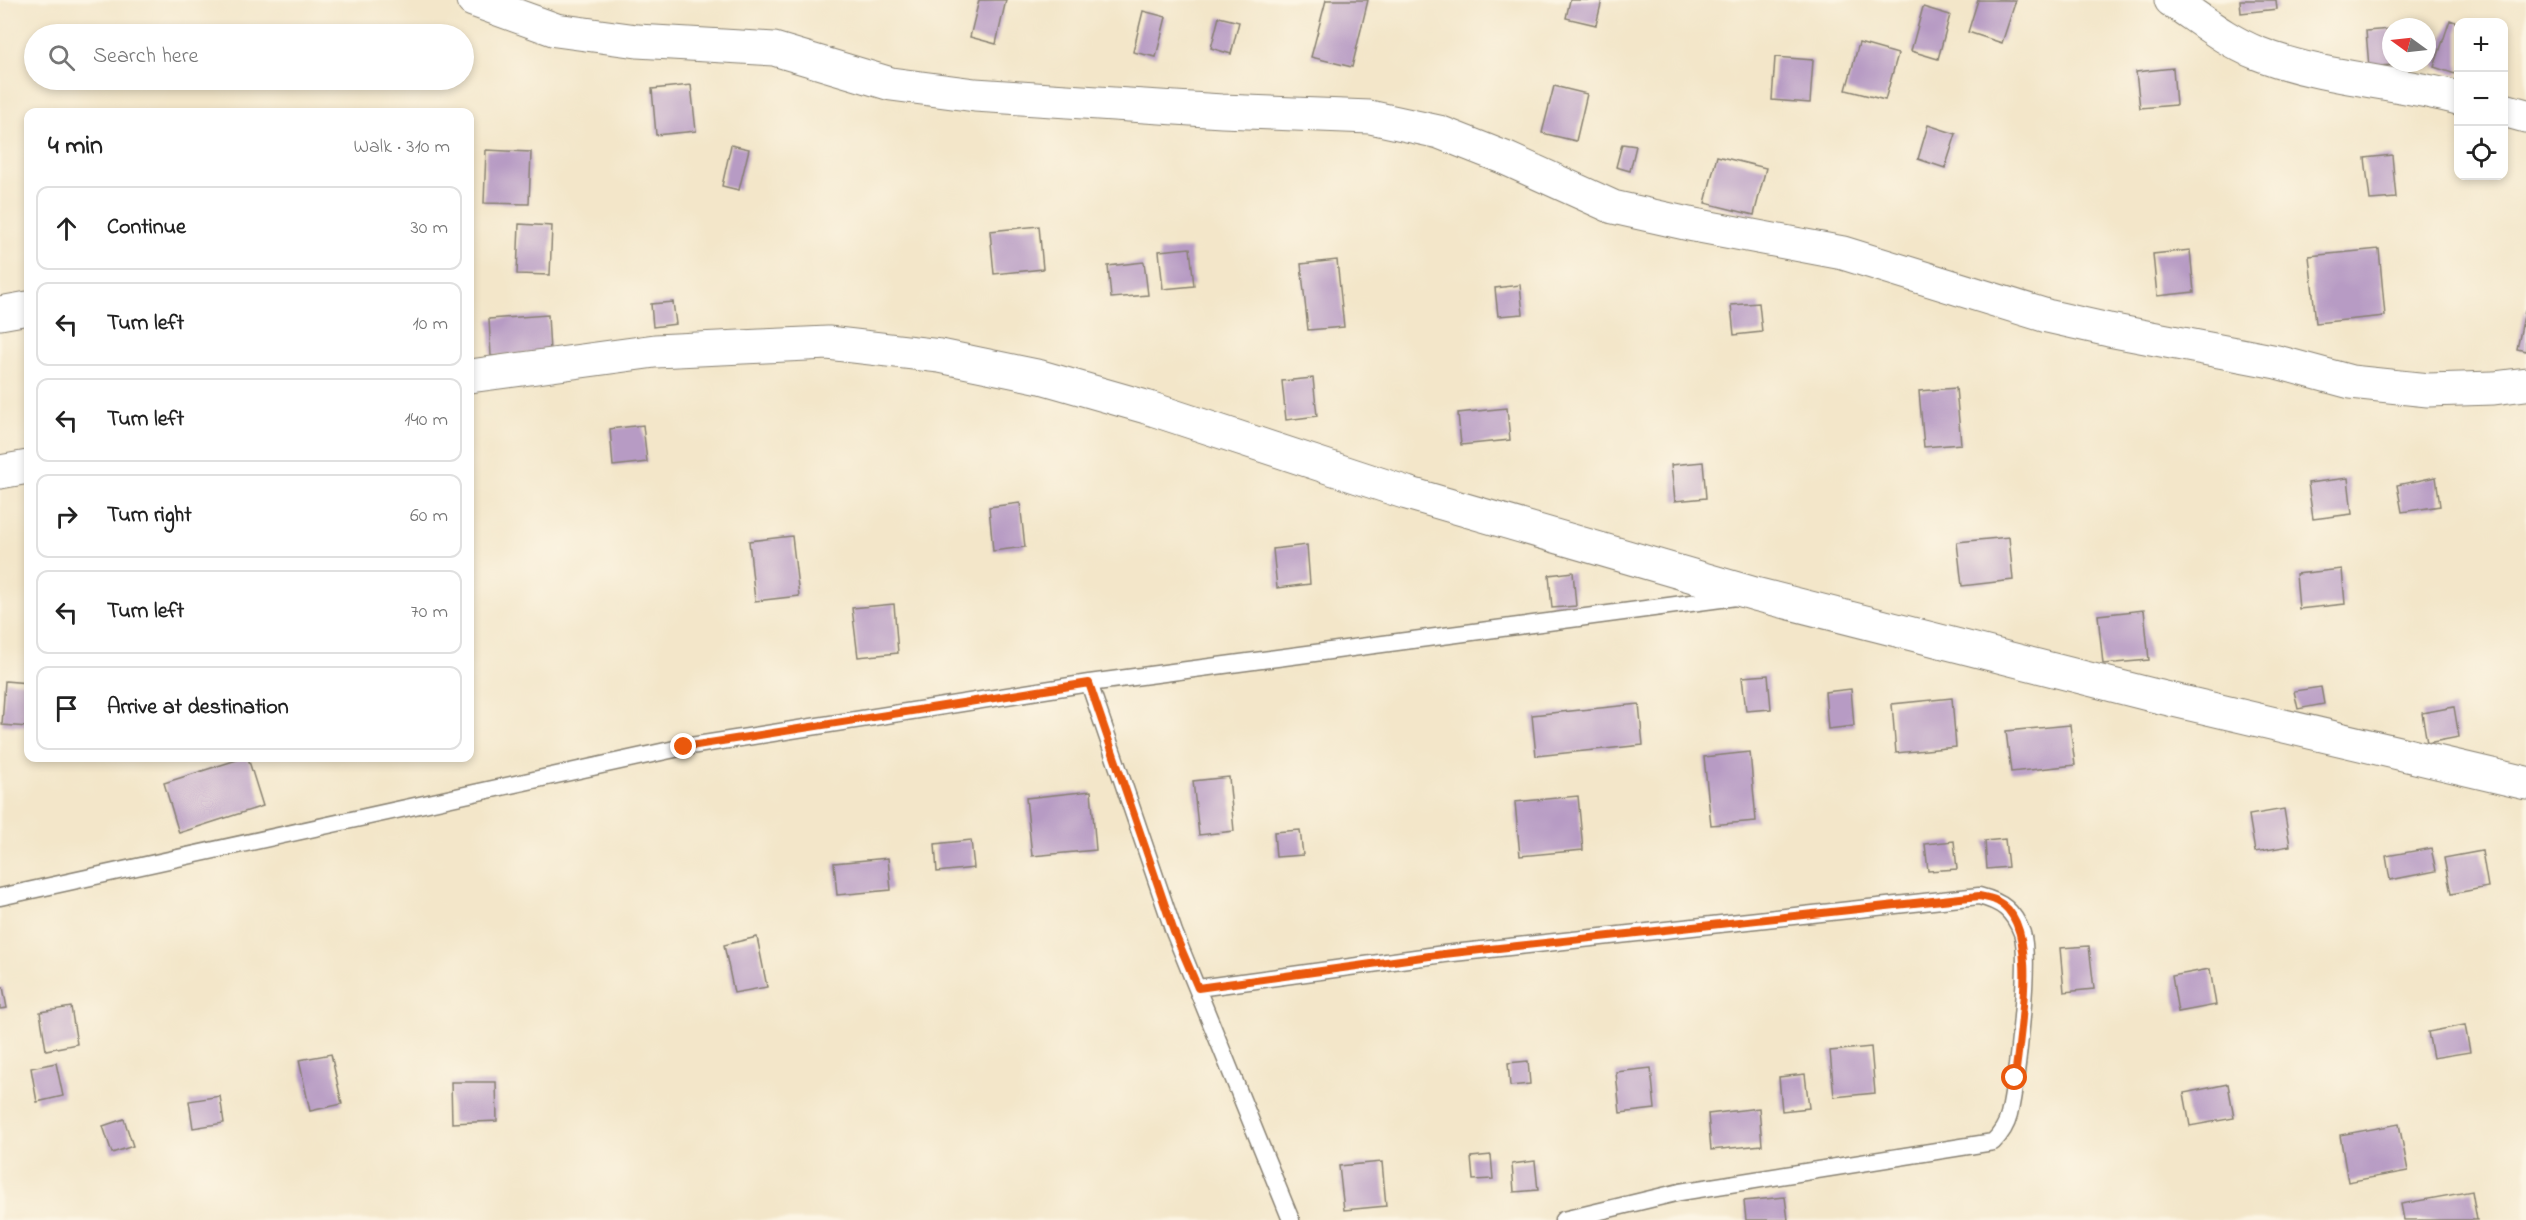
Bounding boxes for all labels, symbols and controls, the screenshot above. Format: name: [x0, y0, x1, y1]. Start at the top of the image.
north arrow: [2382, 18, 2436, 72]
map controls: [2454, 18, 2508, 180]
button: +: [2454, 18, 2508, 72]
search box: [24, 24, 474, 90]
icon: search: [45, 41, 78, 74]
text: Search here: [93, 41, 198, 73]
button: −: [2454, 72, 2508, 126]
button: locate: [2454, 126, 2508, 180]
text: 4 min: [48, 128, 103, 166]
text: Walk · 310 m: [354, 133, 450, 162]
icon: ahead: [50, 212, 83, 245]
text: Continue: [107, 212, 186, 244]
text: 30 m: [411, 214, 448, 243]
icon: left: [50, 308, 83, 341]
text: Turn left: [107, 308, 184, 340]
text: 10 m: [412, 310, 448, 339]
icon: left: [50, 404, 83, 437]
text: Turn left: [107, 404, 184, 436]
text: 140 m: [404, 406, 448, 435]
icon: right: [50, 500, 83, 533]
text: Turn right: [107, 500, 192, 532]
text: 60 m: [410, 502, 448, 531]
icon: left: [50, 596, 83, 629]
text: Turn left: [107, 596, 184, 628]
text: 70 m: [411, 598, 448, 627]
icon: arrive: [50, 692, 83, 725]
text: Arrive at destination: [107, 692, 289, 724]
route end: [670, 733, 696, 759]
route start: [2001, 1064, 2027, 1090]

